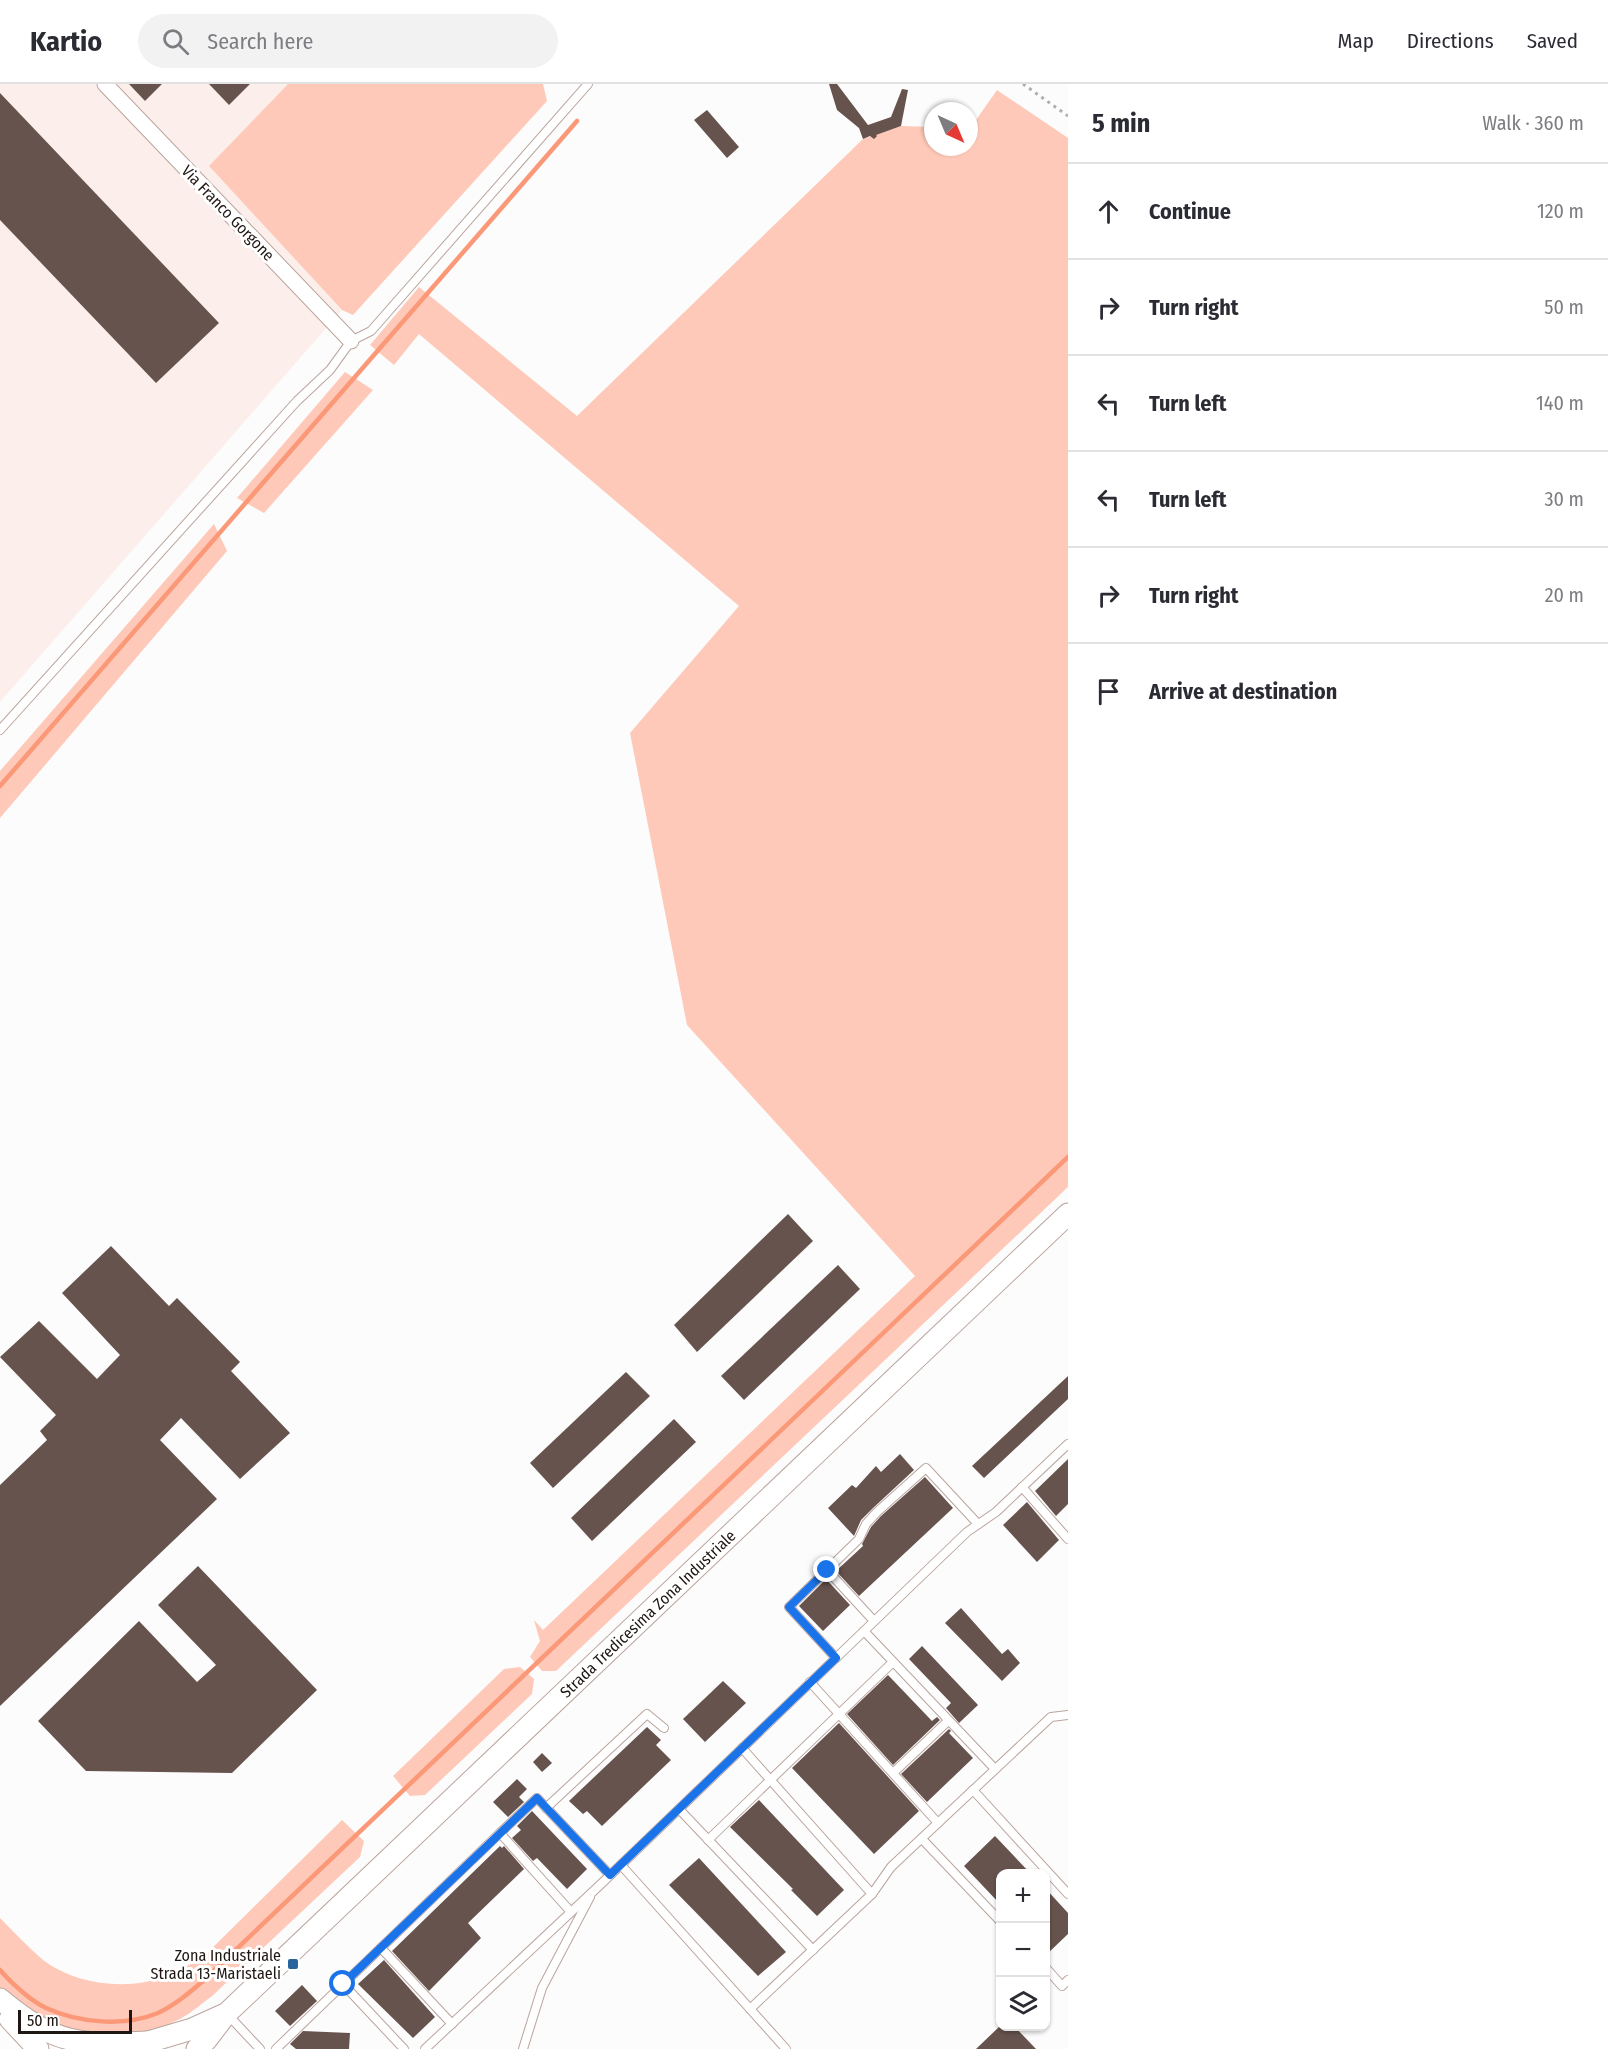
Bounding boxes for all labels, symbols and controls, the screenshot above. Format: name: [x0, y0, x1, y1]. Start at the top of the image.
search box: [138, 14, 558, 68]
text: Kartio: [30, 25, 102, 58]
icon: search: [159, 25, 192, 58]
text: Search here: [207, 28, 313, 55]
text: Map: [1337, 28, 1374, 54]
text: Directions: [1407, 28, 1494, 54]
text: Saved: [1527, 28, 1578, 54]
north arrow: [924, 102, 978, 156]
text: 5 min: [1092, 108, 1150, 139]
text: Walk · 360 m: [1482, 111, 1584, 135]
street label: Via Franco Gorgone: [178, 161, 278, 265]
icon: ahead: [1092, 195, 1125, 228]
text: Continue: [1149, 198, 1231, 225]
text: 120 m: [1537, 199, 1584, 223]
icon: right: [1092, 291, 1125, 324]
text: Turn right: [1149, 294, 1238, 321]
text: 50 m: [1544, 295, 1584, 319]
icon: left: [1092, 387, 1125, 420]
text: Turn left: [1149, 390, 1227, 417]
text: 140 m: [1536, 391, 1584, 415]
icon: left: [1092, 483, 1125, 516]
text: Turn left: [1149, 486, 1227, 513]
text: 30 m: [1544, 487, 1584, 511]
icon: right: [1092, 579, 1125, 612]
text: Turn right: [1149, 582, 1238, 609]
text: 20 m: [1545, 583, 1584, 607]
icon: arrive: [1092, 675, 1125, 708]
text: Arrive at destination: [1149, 678, 1337, 705]
street label: Strada Tredicesima Zona Industriale: [556, 1526, 739, 1701]
route end: [813, 1556, 839, 1582]
map controls: [996, 1869, 1050, 2031]
button: +: [996, 1869, 1050, 1923]
button: −: [996, 1923, 1050, 1977]
place label: Zona Industriale Strada 13-Maristaeli: [151, 1946, 281, 1983]
marker: Zona Industriale Strada 13-Maristaeli: [286, 1957, 300, 1971]
route start: [329, 1970, 355, 1996]
button: layers: [996, 1977, 1050, 2031]
scale bar: [18, 2007, 132, 2034]
text: 50 m: [27, 2011, 59, 2030]

